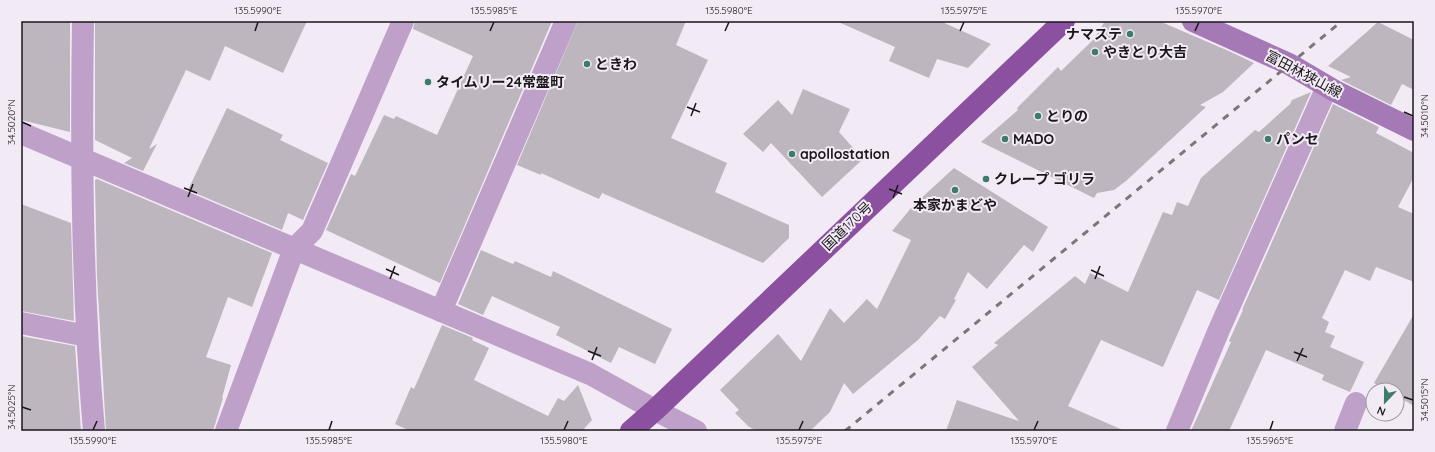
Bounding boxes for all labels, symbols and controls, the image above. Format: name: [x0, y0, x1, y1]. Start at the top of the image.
text: 135.5990°E: [234, 4, 282, 17]
text: 135.5985°E: [471, 4, 518, 17]
text: 135.5980°E: [705, 4, 753, 17]
text: 135.5975°E: [941, 4, 987, 17]
text: 135.5970°E: [1176, 4, 1223, 17]
place label: ナマステ: [1066, 25, 1122, 43]
marker: ナマステ: [1125, 29, 1135, 39]
place label: やきとり大吉: [1103, 43, 1187, 61]
street label: 富田林狭山線: [1263, 46, 1345, 102]
marker: やきとり大吉: [1090, 47, 1100, 57]
place label: ときわ: [595, 55, 637, 73]
marker: ときわ: [582, 59, 592, 69]
place label: タイムリー24常盤町: [436, 73, 564, 91]
marker: タイムリー24常盤町: [423, 77, 433, 87]
text: 34.5010°N: [1418, 94, 1431, 138]
text: 34.5020°N: [5, 99, 18, 145]
place label: とりの: [1046, 107, 1088, 125]
marker: とりの: [1033, 111, 1043, 121]
place label: MADO: [1013, 130, 1054, 148]
place label: パンセ: [1276, 130, 1319, 148]
marker: MADO: [1000, 134, 1010, 144]
marker: パンセ: [1263, 134, 1273, 144]
place label: apollostation: [800, 145, 890, 163]
marker: apollostation: [787, 149, 797, 159]
place label: クレープ ゴリラ: [994, 170, 1095, 188]
marker: クレープ ゴリラ: [981, 174, 991, 184]
marker: 本家かまどや: [950, 185, 960, 195]
place label: 本家かまどや: [913, 196, 997, 214]
street label: 国道170号: [818, 198, 876, 254]
text: 34.5015°N: [1418, 378, 1431, 422]
north arrow: [1365, 382, 1405, 422]
text: 34.5025°N: [5, 384, 18, 430]
text: N: [1375, 403, 1388, 419]
text: 135.5990°E: [69, 434, 117, 447]
text: 135.5985°E: [306, 434, 353, 447]
text: 135.5980°E: [540, 434, 588, 447]
text: 135.5975°E: [776, 434, 822, 447]
text: 135.5970°E: [1011, 434, 1058, 447]
text: 135.5965°E: [1247, 434, 1294, 447]

